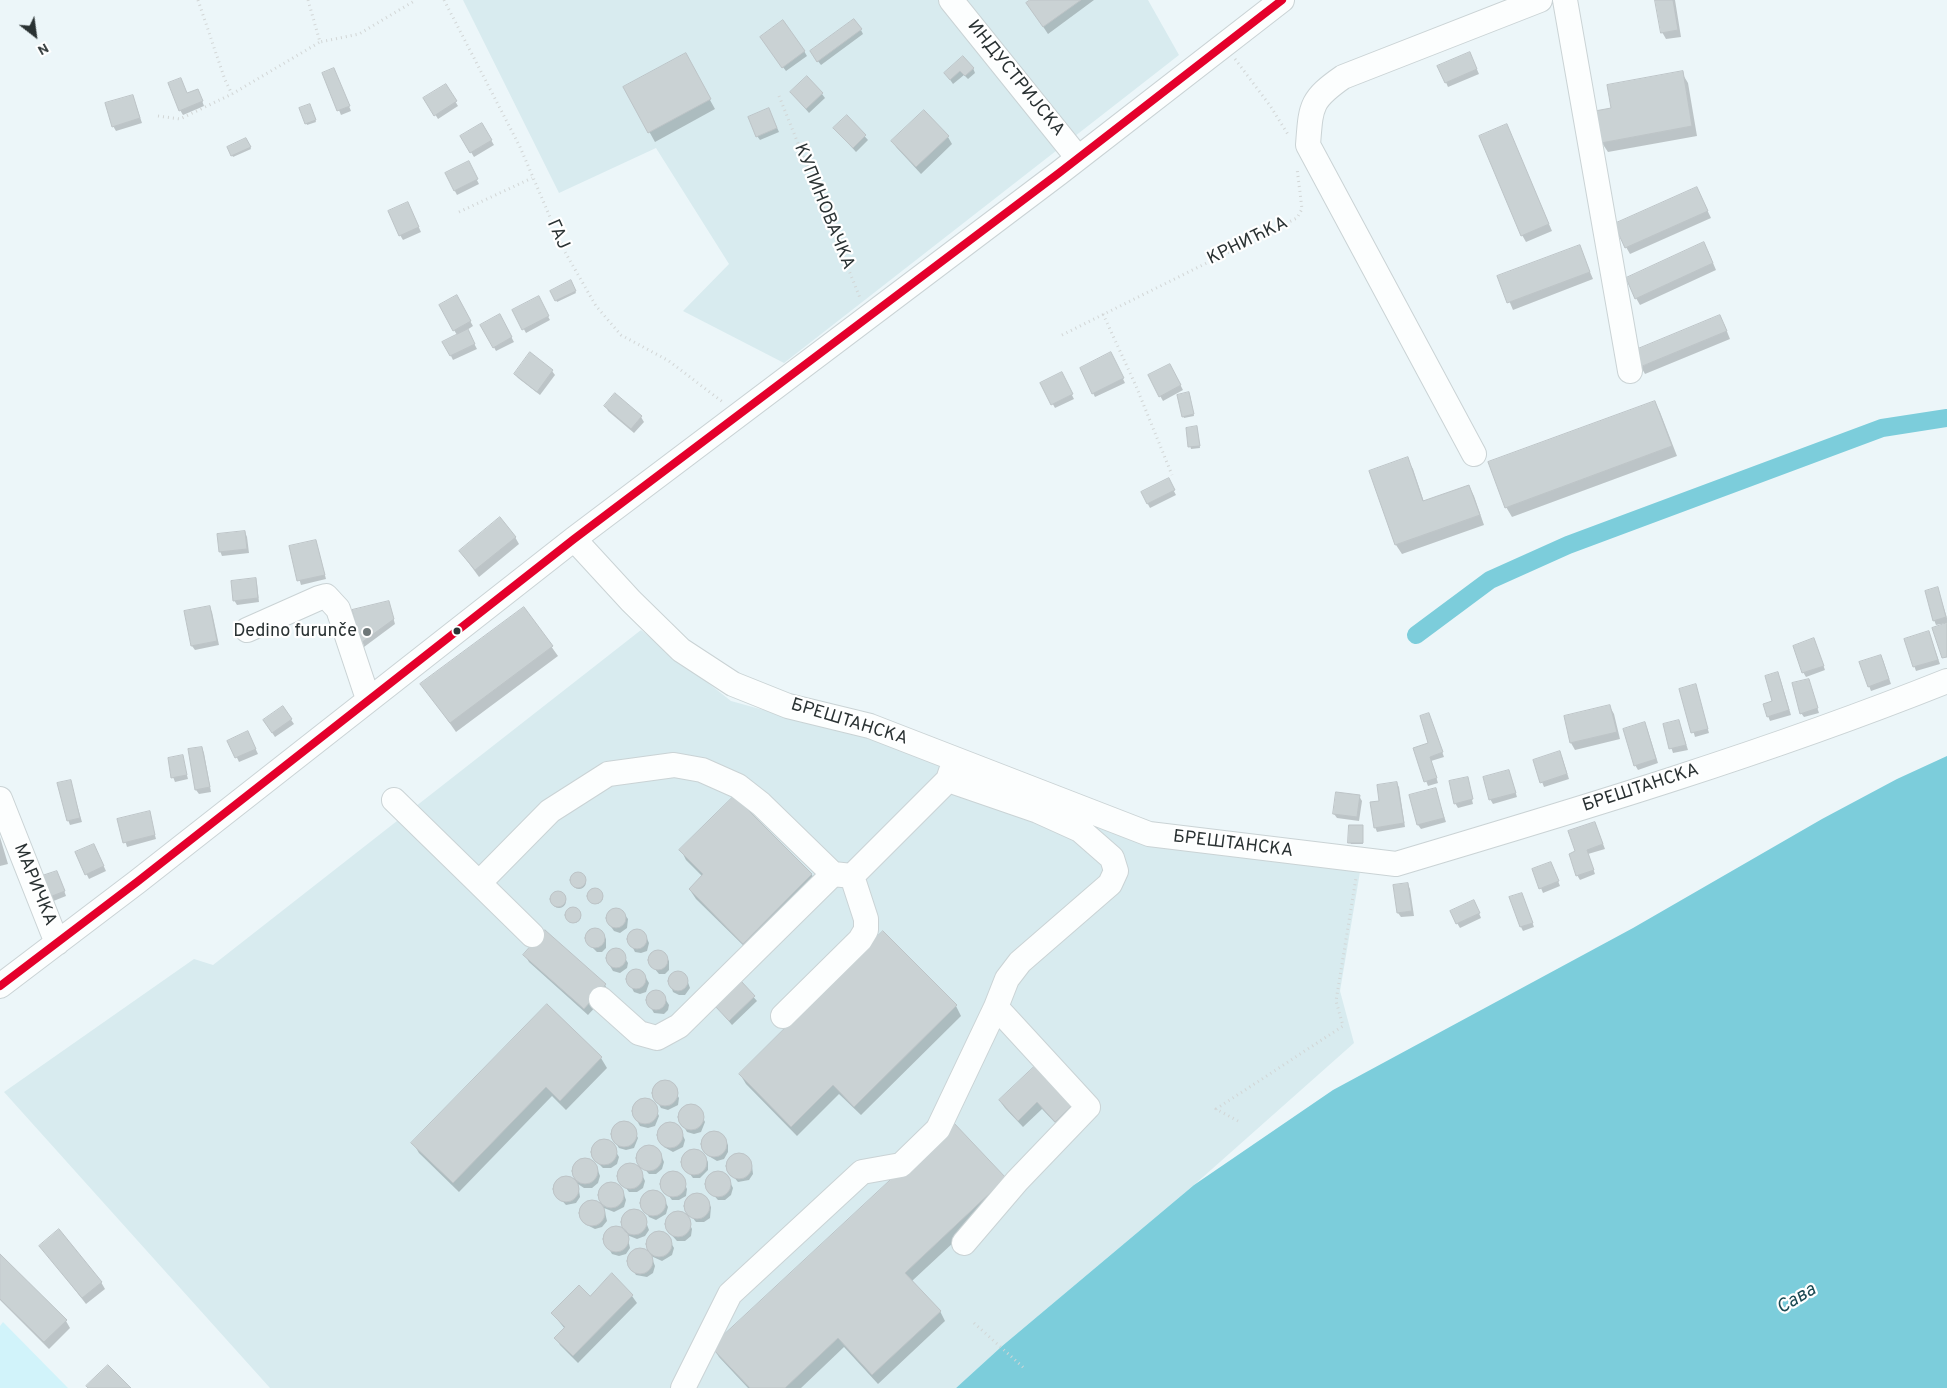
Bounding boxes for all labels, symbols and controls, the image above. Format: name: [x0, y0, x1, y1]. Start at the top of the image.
north arrow: [10, 10, 60, 60]
street label: ИНДУСТРИЈСКА: [962, 17, 1068, 141]
text: N: [34, 39, 51, 58]
street label: КУПИНОВАЧКА: [788, 141, 858, 273]
street label: КРНИЋКА: [1204, 213, 1292, 271]
street label: ГАЈ: [541, 217, 573, 253]
place label: Dedino furunče: [233, 621, 357, 643]
marker: Dedino furunče: [361, 626, 373, 638]
unlabelled marker: [452, 626, 462, 636]
street label: БРЕШТАНСКА: [788, 695, 910, 751]
street label: БРЕШТАНСКА: [1580, 760, 1702, 818]
street label: БРЕШТАНСКА: [1172, 827, 1294, 863]
street label: МАРИЧКА: [8, 841, 60, 929]
water label: Сава: [1773, 1279, 1821, 1321]

